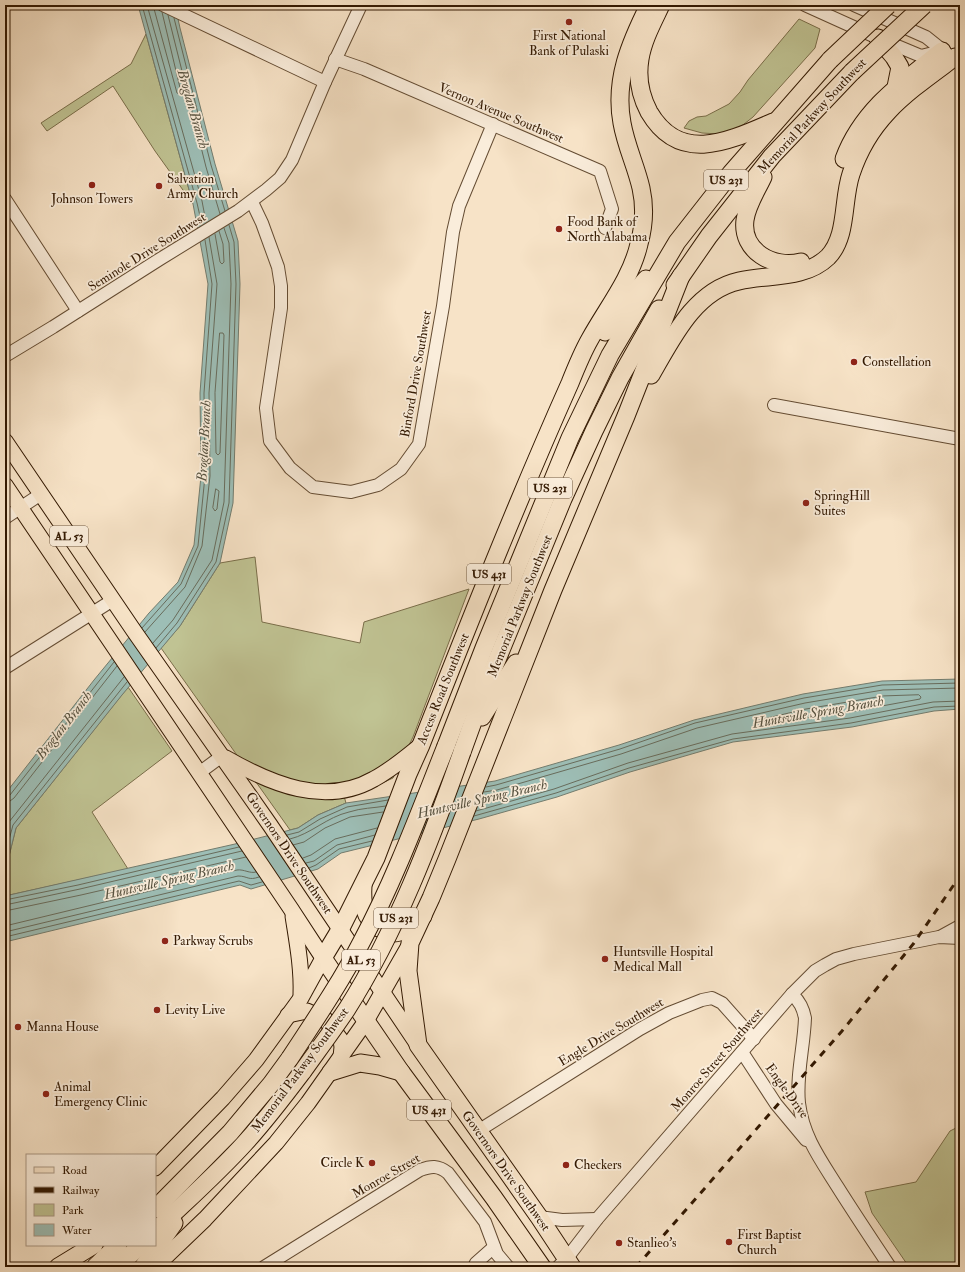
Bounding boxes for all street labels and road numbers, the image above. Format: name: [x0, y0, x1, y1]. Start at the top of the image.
street label: Memorial Parkway Southwest: [754, 55, 870, 178]
street label: Vernon Avenue Southwest: [436, 79, 566, 147]
road number: US 231: [704, 170, 748, 190]
street label: Seminole Drive Southwest: [85, 209, 209, 295]
street label: Binford Drive Southwest: [397, 309, 435, 439]
road number: US 231: [528, 478, 572, 498]
road number: AL 53: [50, 526, 88, 546]
street label: Memorial Parkway Southwest: [484, 533, 557, 680]
road number: US 431: [467, 564, 511, 584]
street label: Access Road Southwest: [413, 631, 473, 748]
street label: Governors Drive Southwest: [242, 789, 336, 917]
road number: US 231: [374, 908, 418, 928]
road number: AL 53: [342, 950, 380, 970]
street label: Engle Drive Southwest: [556, 994, 666, 1070]
street label: Memorial Parkway Southwest: [248, 1004, 353, 1136]
street label: Monroe Street Southwest: [668, 1005, 766, 1115]
street label: Engle Drive: [762, 1061, 813, 1122]
road number: US 431: [407, 1100, 451, 1120]
street label: Governors Drive Southwest: [458, 1108, 554, 1234]
street label: Monroe Street: [349, 1150, 423, 1202]

